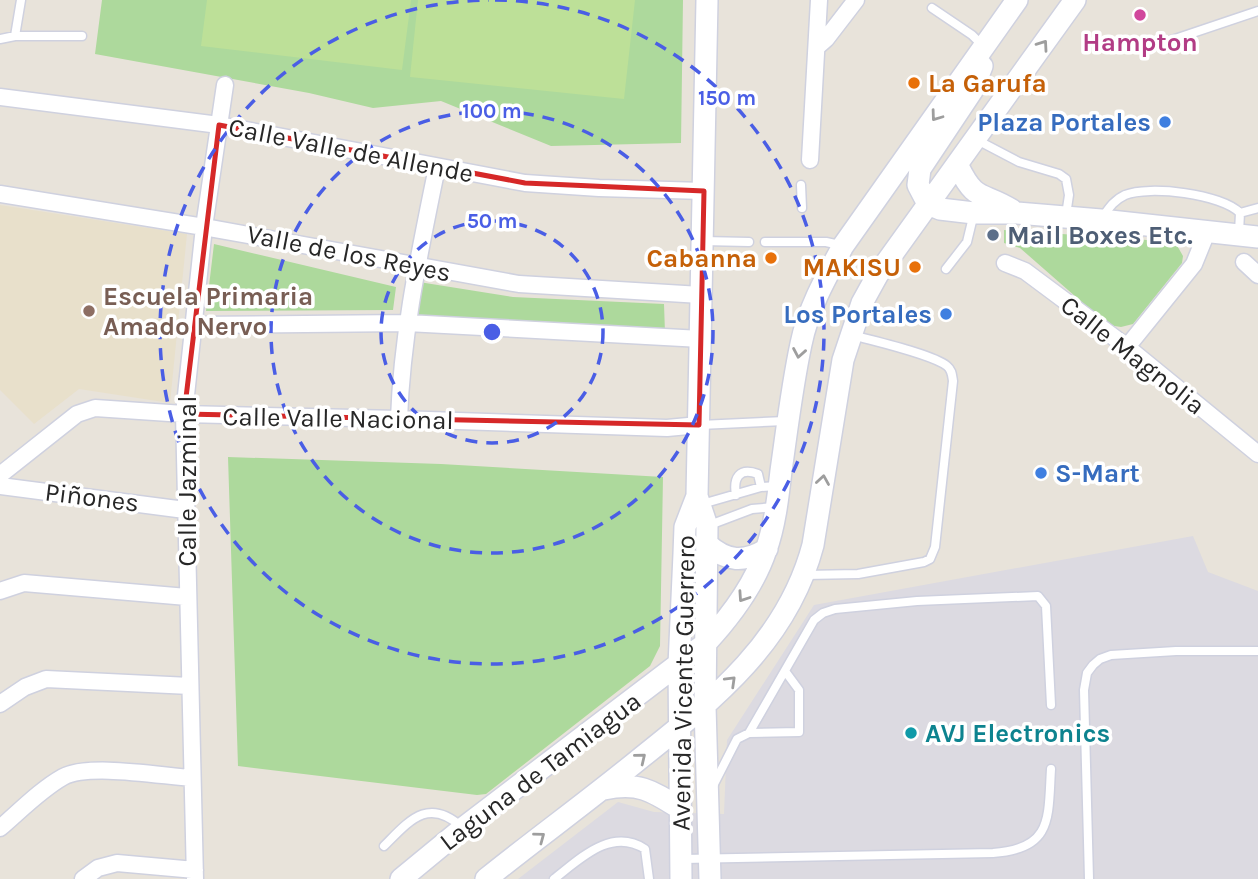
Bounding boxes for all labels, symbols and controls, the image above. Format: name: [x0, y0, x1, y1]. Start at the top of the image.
marker: Hampton: [1132, 7, 1148, 23]
place label: Hampton: [1082, 27, 1198, 58]
one-way arrow: [1035, 40, 1047, 53]
place label: La Garufa: [928, 68, 1047, 99]
marker: La Garufa: [906, 75, 922, 91]
text: 150 m: [698, 86, 756, 110]
text: 100 m: [462, 99, 522, 123]
place label: Plaza Portales: [977, 107, 1151, 138]
one-way arrow: [932, 108, 944, 121]
street label: Calle Valle de Allende: [226, 112, 476, 189]
marker: Plaza Portales: [1157, 114, 1173, 130]
text: 50 m: [467, 209, 517, 233]
street label: Valle de los Reyes: [244, 219, 453, 288]
place label: Mail Boxes Etc.: [1007, 220, 1193, 251]
marker: Mail Boxes Etc.: [985, 227, 1001, 243]
place label: Cabanna: [647, 243, 757, 274]
marker: Cabanna: [763, 250, 779, 266]
place label: MAKISU: [803, 252, 901, 283]
marker: MAKISU: [907, 259, 923, 275]
place label: Escuela Primaria Amado Nervo: [103, 281, 313, 342]
street label: Calle Magnolia: [1054, 289, 1211, 421]
place label: Los Portales: [783, 299, 932, 330]
marker: Escuela Primaria Amado Nervo: [81, 303, 97, 319]
marker: Los Portales: [938, 306, 954, 322]
centre of rings: [480, 320, 504, 344]
one-way arrow: [792, 347, 807, 359]
street label: Calle Jazminal: [172, 396, 203, 566]
street label: Calle Valle Nacional: [222, 401, 454, 436]
place label: S-Mart: [1055, 458, 1140, 489]
marker: S-Mart: [1033, 465, 1049, 481]
one-way arrow: [816, 474, 831, 486]
street label: Piñones: [43, 476, 141, 519]
street label: Avenida Vicente Guerrero: [665, 535, 702, 831]
one-way arrow: [739, 589, 751, 602]
one-way arrow: [722, 677, 735, 690]
street label: Laguna de Tamiagua: [433, 686, 647, 857]
place label: AVJ Electronics: [925, 718, 1110, 749]
marker: AVJ Electronics: [903, 725, 919, 741]
one-way arrow: [633, 754, 645, 767]
one-way arrow: [532, 833, 544, 845]

